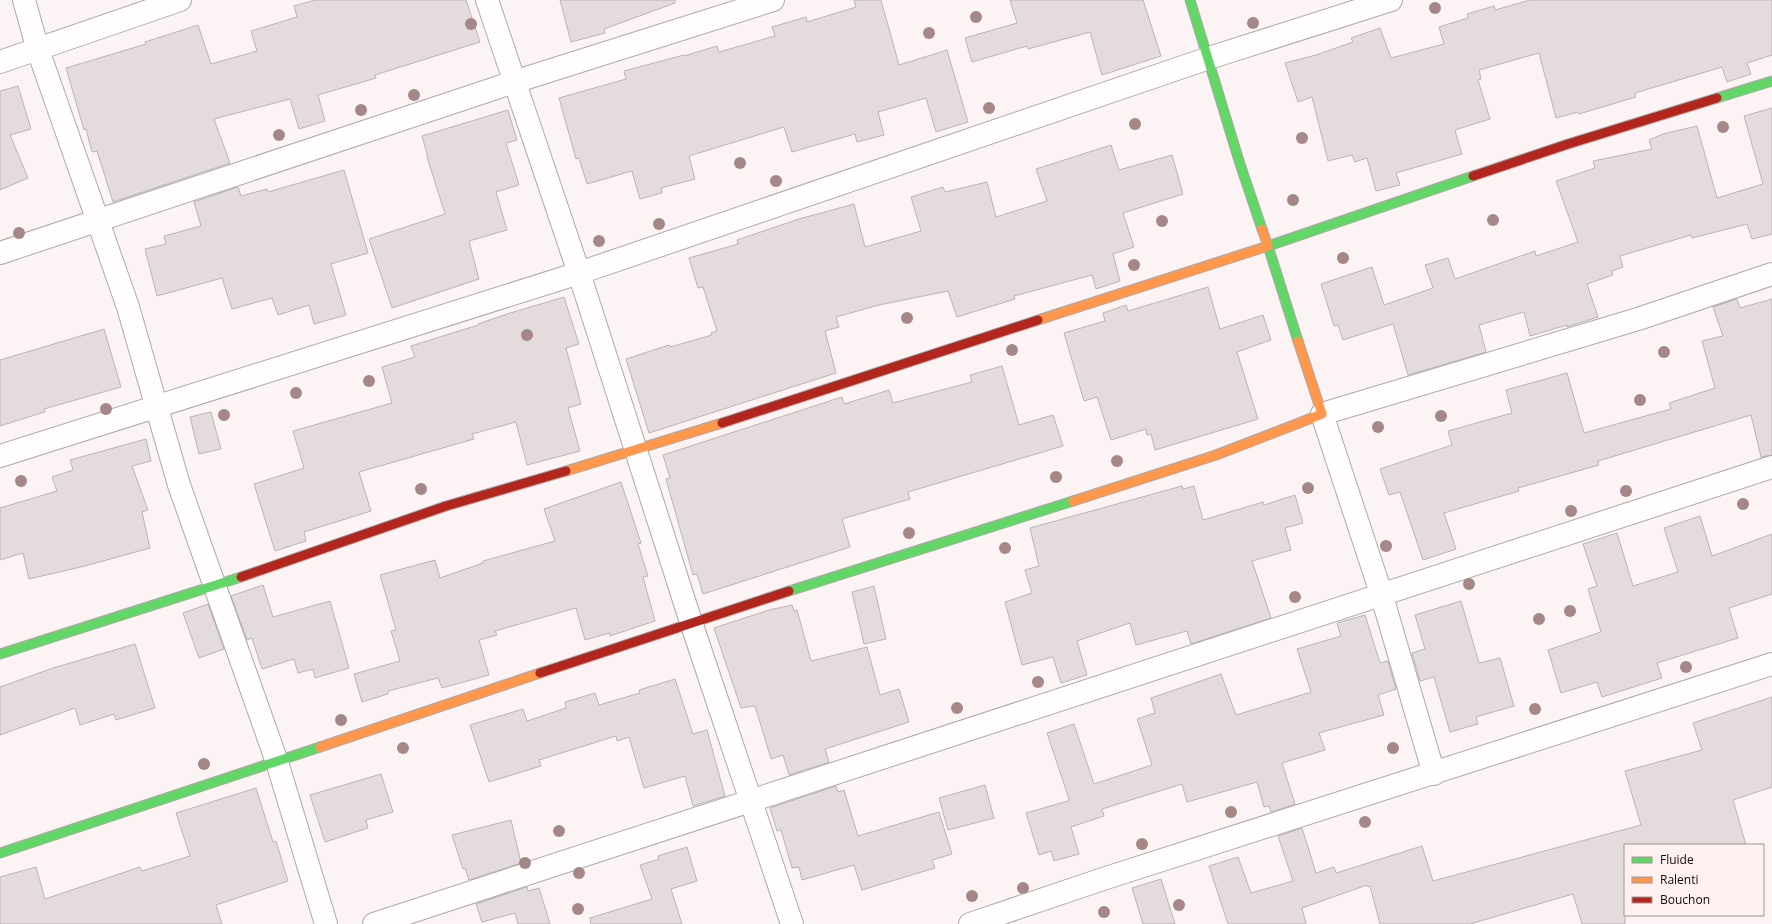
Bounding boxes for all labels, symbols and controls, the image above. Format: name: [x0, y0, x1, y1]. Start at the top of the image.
legend: [1624, 844, 1764, 916]
text: Fluide: [1660, 851, 1694, 868]
text: Ralenti: [1660, 871, 1699, 888]
text: Bouchon: [1660, 891, 1710, 908]

